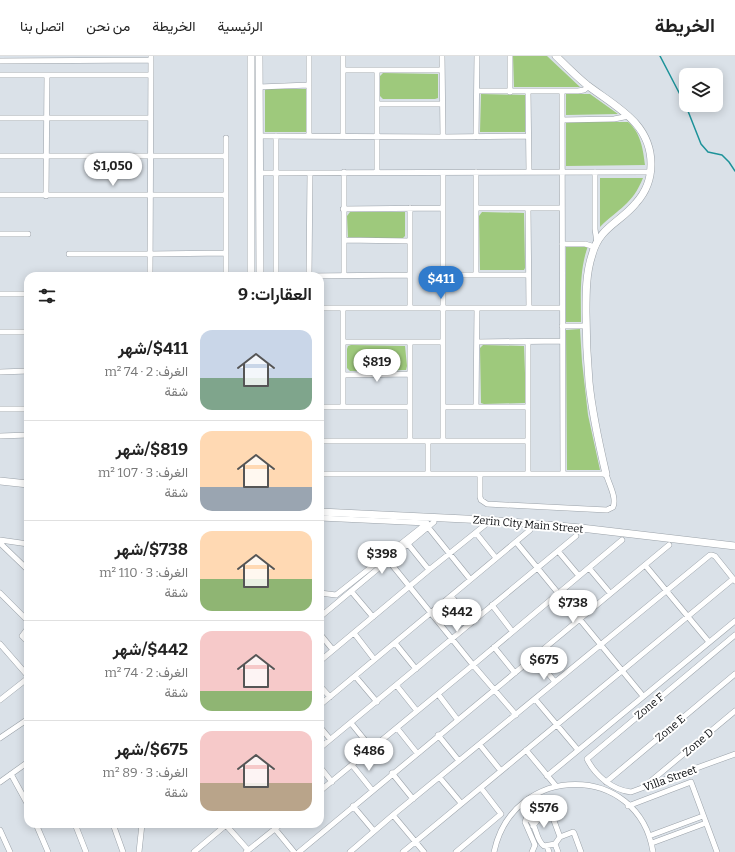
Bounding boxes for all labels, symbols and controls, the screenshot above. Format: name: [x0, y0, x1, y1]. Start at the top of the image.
text: الخريطة: [655, 14, 715, 37]
text: اتصل بنا: [20, 18, 64, 35]
text: من نحن: [86, 18, 130, 35]
text: الخريطة: [152, 18, 196, 35]
text: الرئيسية: [218, 18, 263, 35]
map controls: [679, 68, 723, 112]
button: layers: [679, 68, 723, 112]
pin: $1,050: [80, 153, 146, 187]
text: $1,050: [93, 158, 133, 173]
pin: $411: [417, 266, 465, 300]
text: $411: [427, 271, 455, 286]
text: العقارات: 9: [238, 284, 312, 305]
icon: filters: [36, 285, 58, 307]
text: $411/شهر: [118, 338, 188, 359]
icon: home: [232, 346, 280, 394]
pin: $819: [353, 349, 401, 383]
text: $819: [362, 354, 392, 369]
text: الغرف: 2 · 74 m²: [104, 364, 188, 379]
text: شقة: [165, 384, 188, 399]
text: $819/شهر: [116, 439, 188, 460]
icon: home: [232, 447, 280, 495]
text: الغرف: 3 · 107 m²: [98, 465, 188, 480]
text: شقة: [165, 485, 188, 500]
street label: Zerin City Main Street: [472, 513, 584, 536]
text: $738/شهر: [114, 539, 188, 560]
pin: $398: [358, 541, 406, 575]
text: $398: [367, 546, 397, 561]
icon: home: [232, 547, 280, 595]
text: الغرف: 3 · 110 m²: [99, 565, 188, 580]
text: شقة: [165, 585, 188, 600]
pin: $738: [549, 590, 597, 624]
text: $738: [558, 595, 588, 610]
pin: $442: [433, 599, 481, 633]
text: $442: [441, 604, 473, 619]
text: $442/شهر: [113, 639, 188, 660]
icon: home: [232, 647, 280, 695]
pin: $675: [520, 647, 568, 681]
text: $675: [529, 652, 559, 667]
text: الغرف: 2 · 74 m²: [104, 665, 188, 680]
text: شقة: [165, 685, 188, 700]
street label: Zone F: [632, 690, 667, 722]
street label: Zone E: [653, 712, 688, 745]
street label: Zone D: [680, 726, 716, 759]
pin: $486: [345, 738, 393, 772]
text: $675/شهر: [115, 739, 188, 760]
text: $486: [353, 743, 385, 758]
icon: home: [232, 747, 280, 795]
street label: Villa Street: [642, 763, 699, 794]
text: الغرف: 3 · 89 m²: [103, 765, 188, 780]
text: شقة: [165, 785, 188, 800]
pin: $576: [520, 795, 568, 829]
text: $576: [529, 800, 559, 815]

